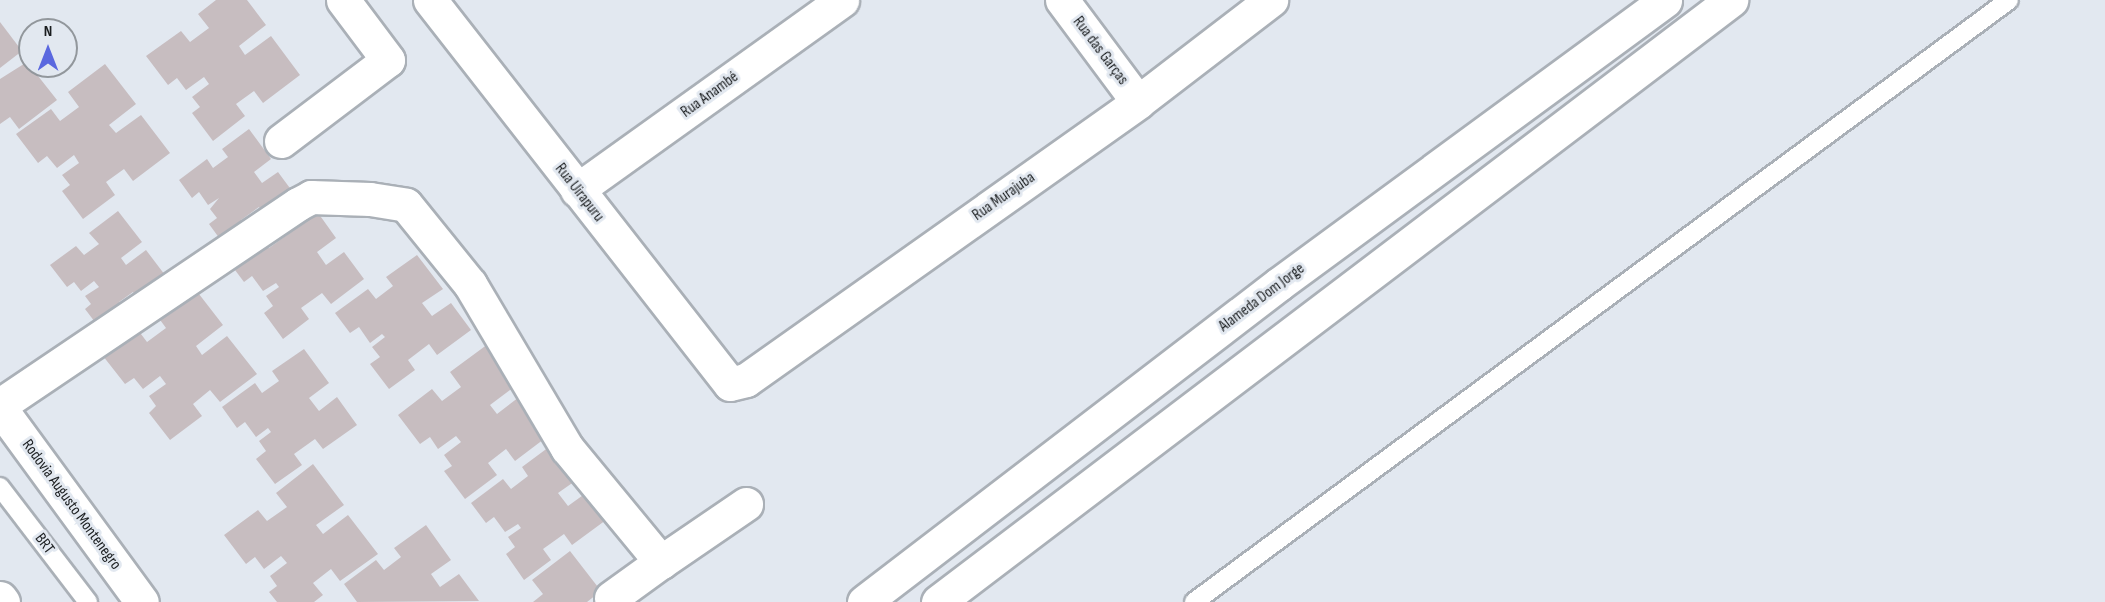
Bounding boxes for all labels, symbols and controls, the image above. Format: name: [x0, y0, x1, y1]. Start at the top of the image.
street label: Rua das Garças: [1068, 13, 1132, 89]
north arrow: [18, 18, 78, 78]
text: N: [44, 22, 52, 41]
street label: Rua Anambé: [678, 68, 742, 122]
street label: Rua Uirapuru: [550, 160, 608, 226]
street label: Rua Murajuba: [969, 169, 1039, 225]
street label: Alameda Dom Jorge: [1215, 260, 1309, 336]
street label: Rodovia Augusto Montenegro: [17, 436, 125, 574]
street label: BRT: [30, 530, 58, 558]

